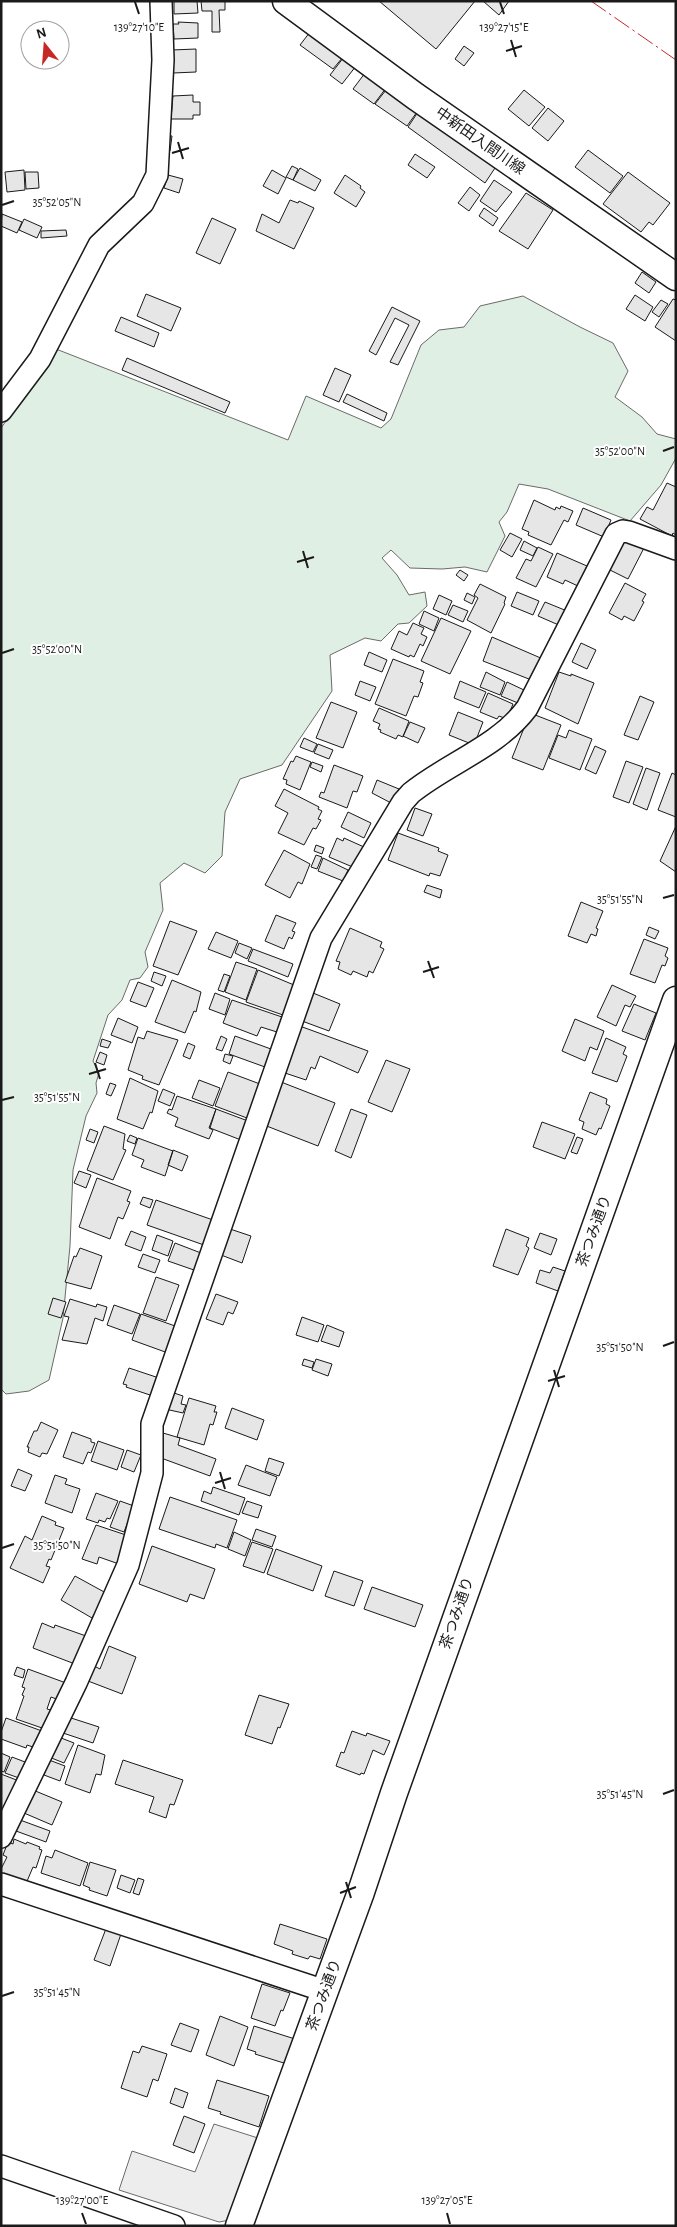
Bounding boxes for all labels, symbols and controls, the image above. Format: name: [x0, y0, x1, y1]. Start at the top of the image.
north arrow: [20, 20, 70, 70]
text: 139°27'10"E: [114, 21, 164, 33]
text: 139°27'15"E: [480, 21, 529, 33]
text: N: [35, 25, 48, 42]
street label: 中新田入間川線: [433, 104, 528, 177]
text: 35°52'05"N: [33, 196, 81, 208]
text: 35°52'00"N: [595, 445, 645, 457]
text: 35°52'00"N: [32, 643, 82, 655]
text: 35°51'55"N: [597, 893, 643, 905]
text: 35°51'55"N: [34, 1091, 80, 1103]
street label: 茶つみ通り: [573, 1193, 614, 1269]
text: 35°51'50"N: [596, 1341, 644, 1353]
text: 35°51'50"N: [33, 1539, 81, 1551]
street label: 茶つみ通り: [437, 1575, 476, 1651]
text: 35°51'45"N: [597, 1788, 643, 1800]
street label: 茶つみ通り: [303, 1957, 344, 2033]
text: 35°51'45"N: [34, 1986, 80, 1998]
text: 139°27'00"E: [56, 2194, 108, 2206]
text: 139°27'05"E: [421, 2194, 473, 2206]

